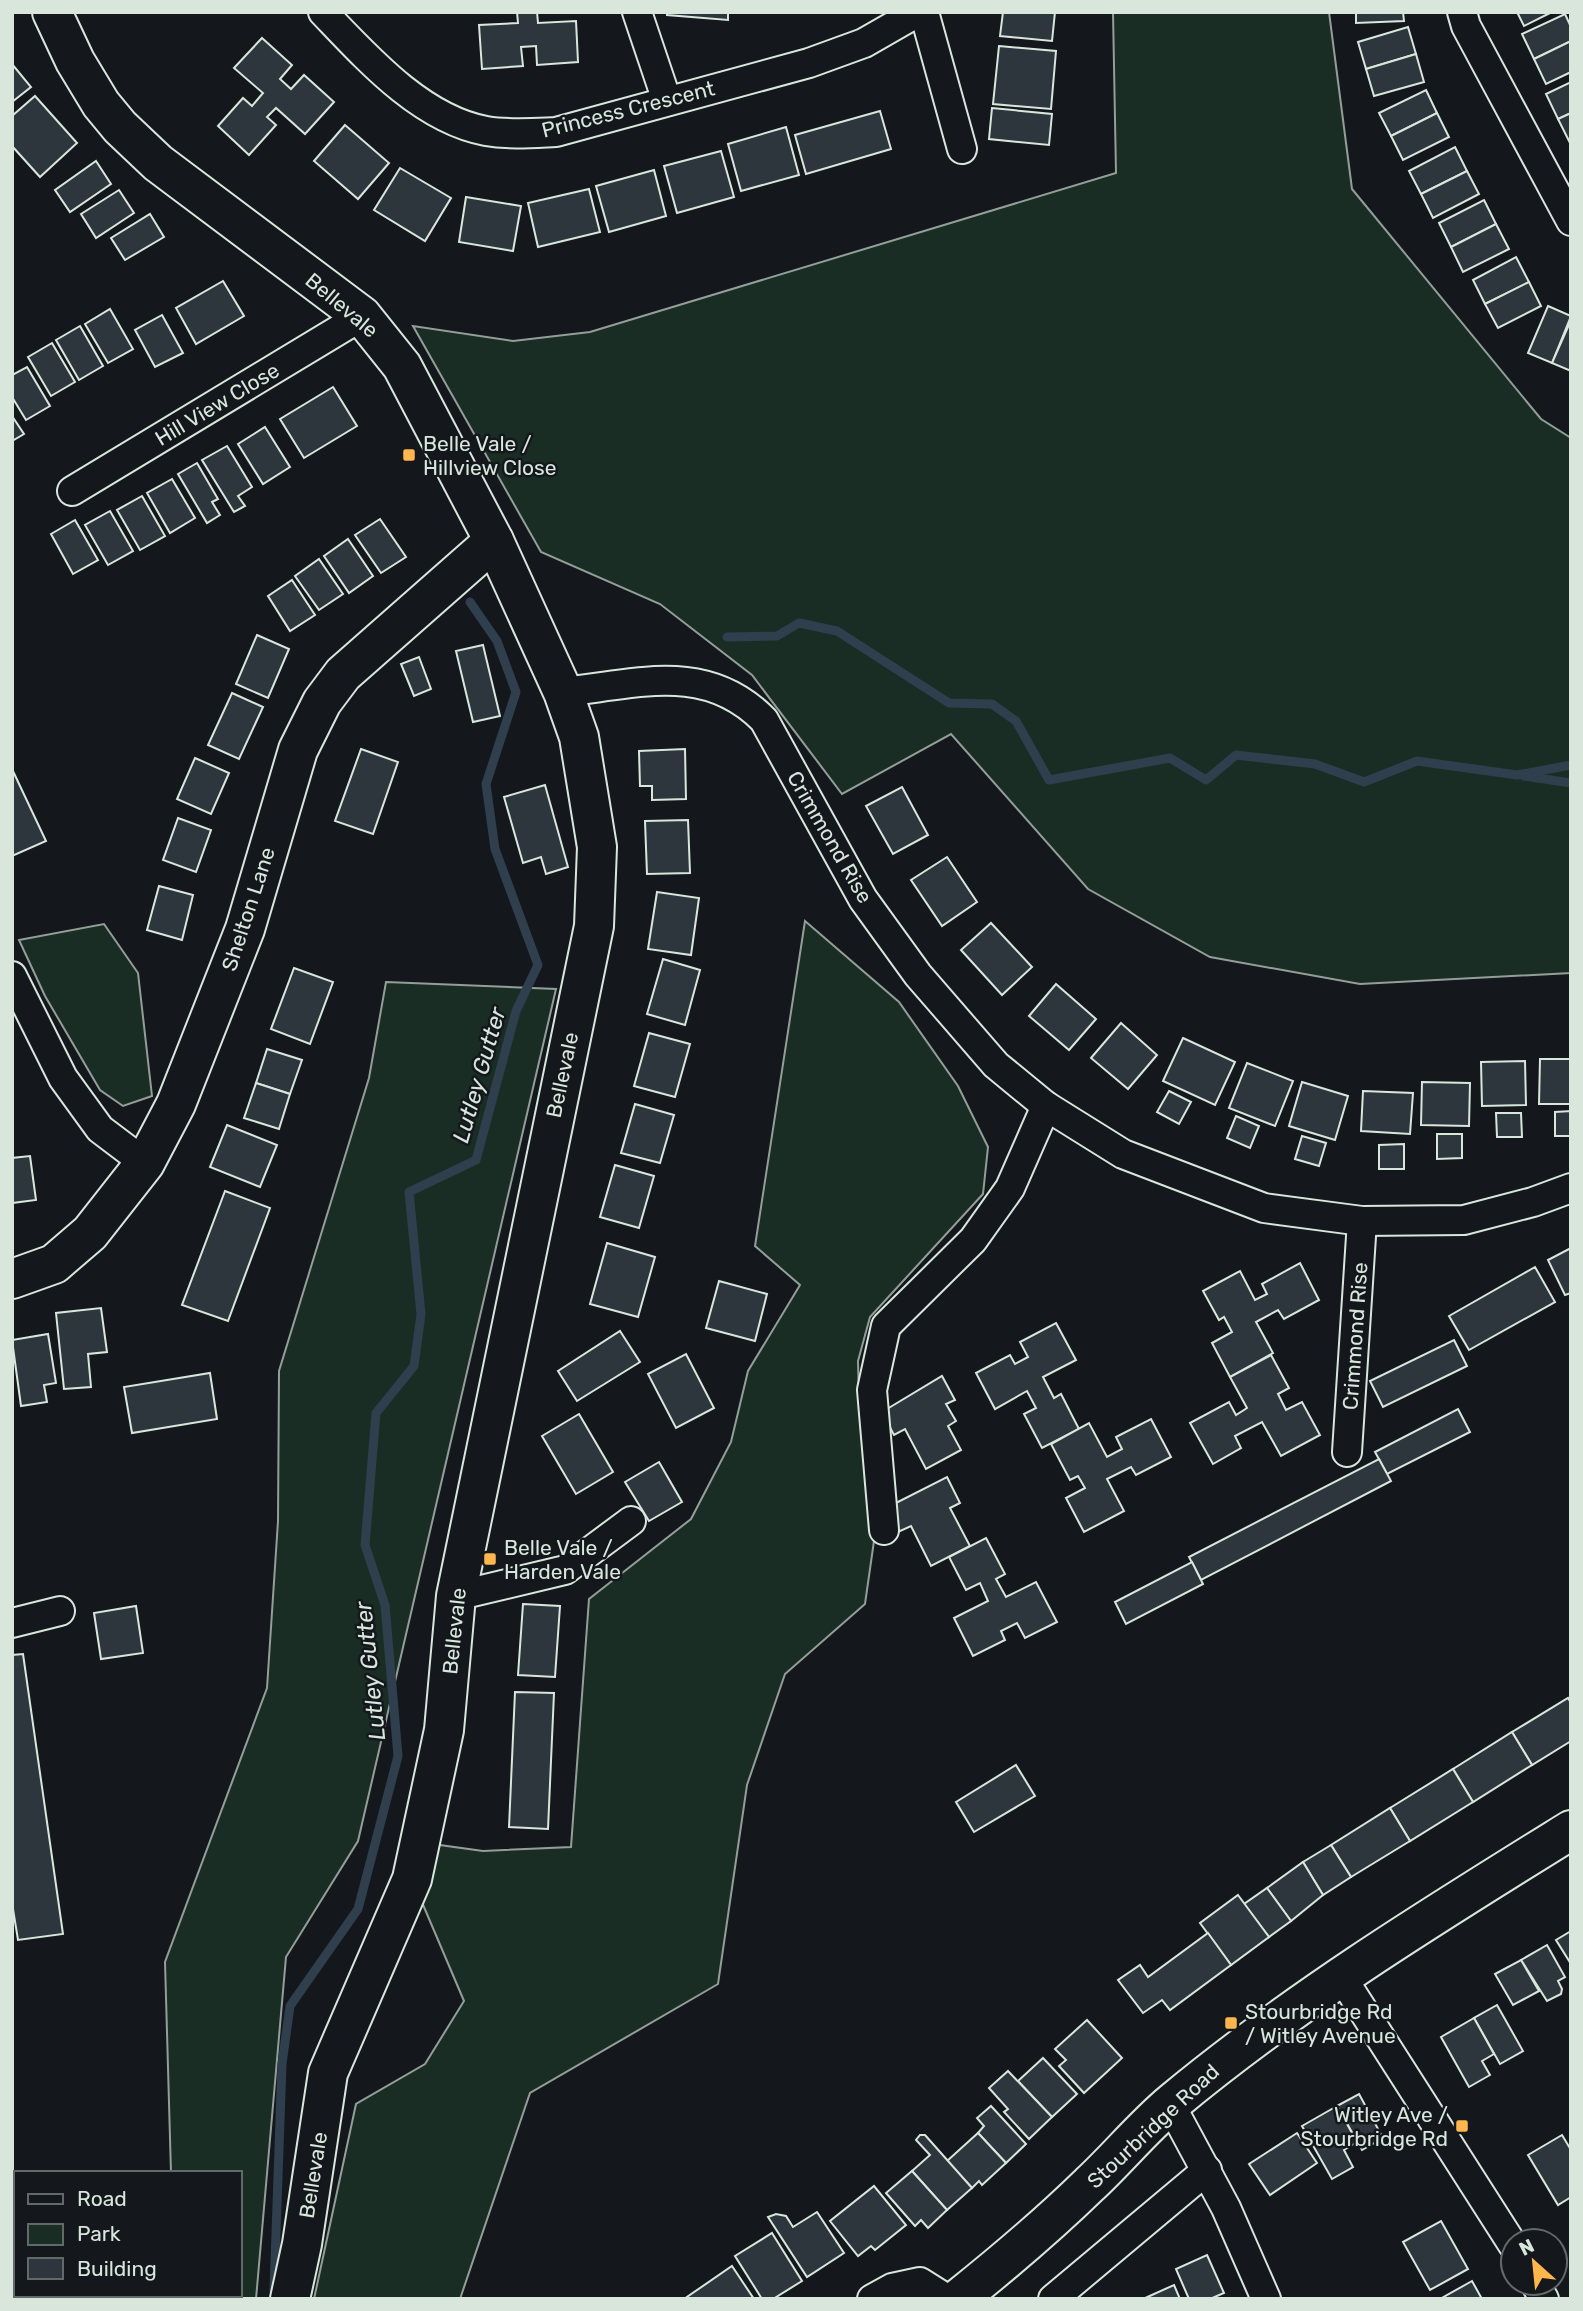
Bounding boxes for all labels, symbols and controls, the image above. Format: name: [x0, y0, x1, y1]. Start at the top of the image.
street label: Princess Crescent: [539, 75, 717, 143]
street label: Bellevale: [301, 267, 383, 343]
street label: Hill View Close: [150, 357, 284, 451]
place label: Belle Vale / Hillview Close: [423, 431, 557, 480]
marker: Belle Vale / Hillview Close: [401, 447, 417, 463]
street label: Crimmond Rise: [782, 767, 878, 907]
street label: Shelton Lane: [216, 844, 280, 974]
water label: Lutley Gutter: [446, 1003, 512, 1146]
street label: Bellevale: [541, 1030, 583, 1120]
street label: Crimmond Rise: [1337, 1261, 1373, 1411]
place label: Belle Vale / Harden Vale: [504, 1535, 621, 1584]
marker: Belle Vale / Harden Vale: [482, 1551, 498, 1567]
street label: Bellevale: [437, 1586, 471, 1676]
water label: Lutley Gutter: [349, 1599, 391, 1742]
place label: Stourbridge Rd / Witley Avenue: [1245, 1999, 1396, 2048]
marker: Stourbridge Rd / Witley Avenue: [1223, 2015, 1239, 2031]
street label: Stourbridge Road: [1082, 2058, 1224, 2194]
place label: Witley Ave / Stourbridge Rd: [1300, 2102, 1448, 2151]
marker: Witley Ave / Stourbridge Rd: [1454, 2118, 1470, 2134]
street label: Bellevale: [294, 2130, 332, 2220]
legend: [14, 2171, 242, 2297]
text: Road: [77, 2186, 127, 2211]
text: Park: [77, 2221, 121, 2246]
north arrow: [1499, 2227, 1569, 2297]
text: N: [1515, 2234, 1538, 2261]
text: Building: [77, 2256, 157, 2281]

